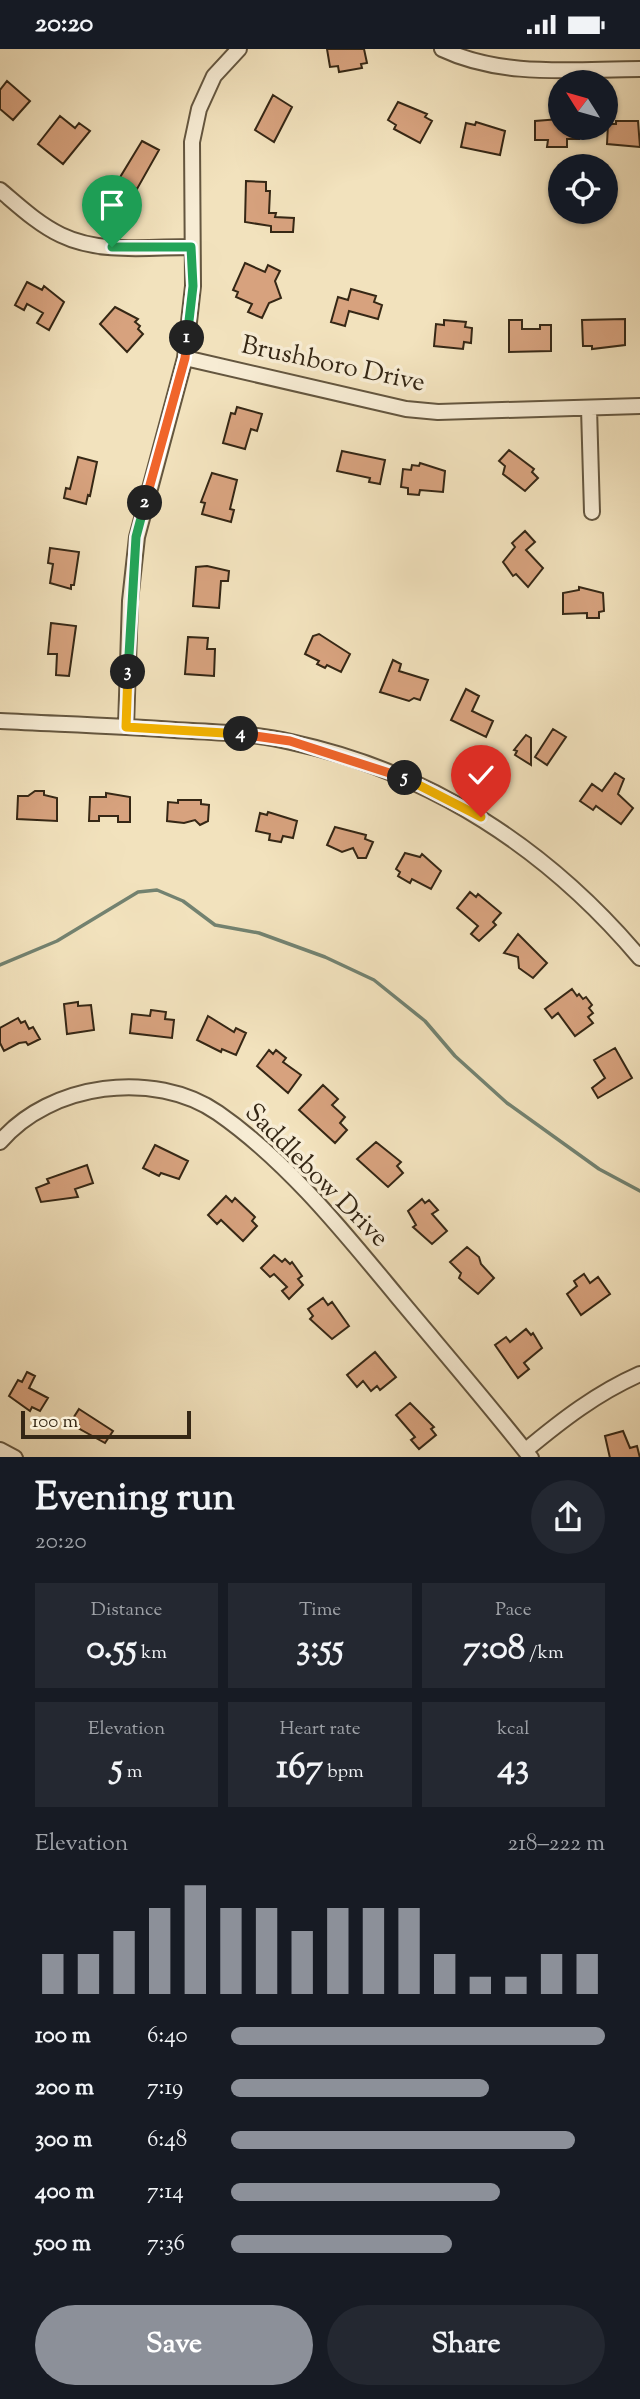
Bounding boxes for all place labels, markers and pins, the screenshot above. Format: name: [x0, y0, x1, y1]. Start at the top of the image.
pin: [82, 175, 142, 247]
pin: 1: [170, 321, 204, 355]
pin: 2: [128, 485, 162, 521]
pin: 3: [110, 655, 146, 689]
pin: 4: [224, 717, 258, 751]
pin: [451, 745, 511, 817]
pin: 5: [388, 761, 422, 795]

